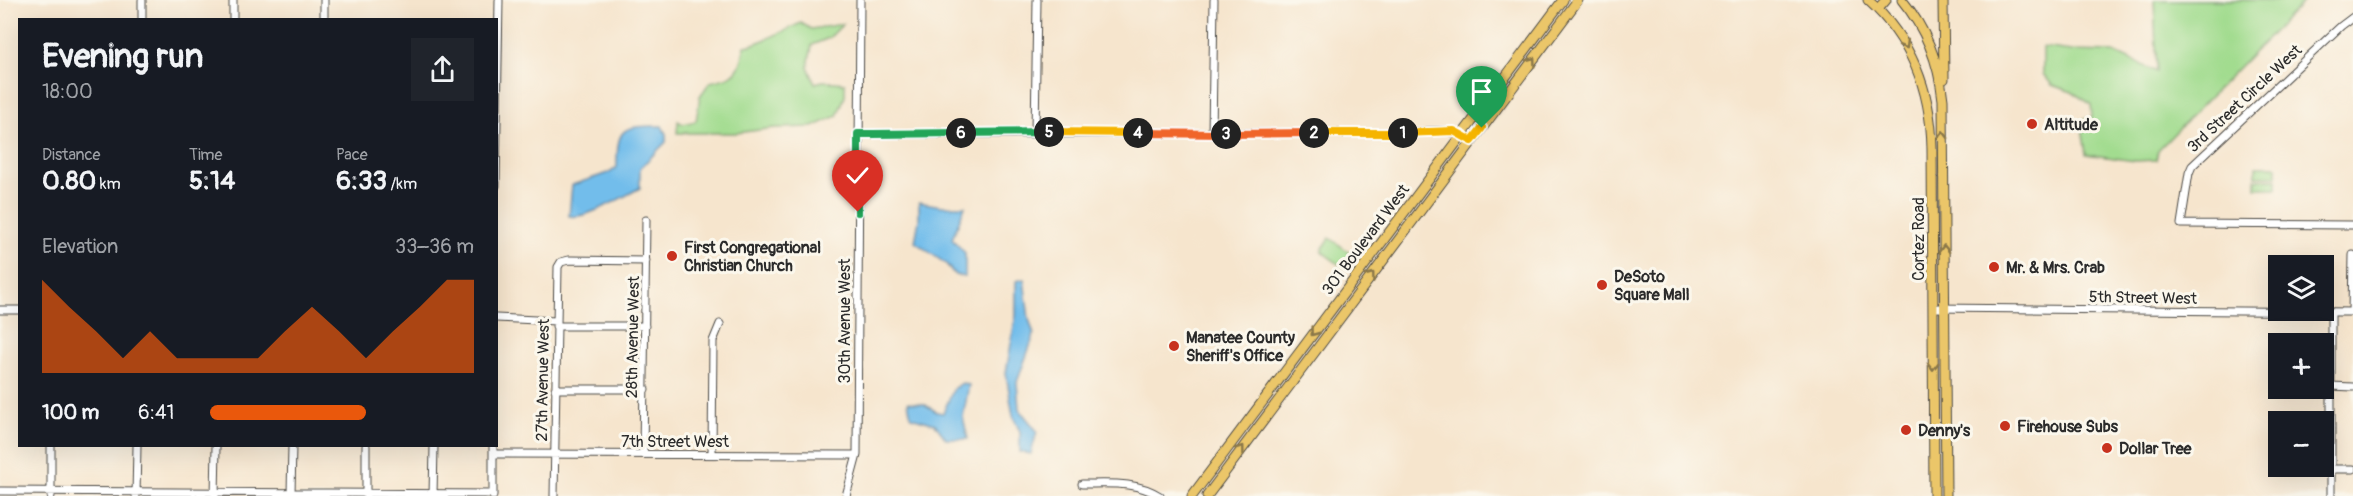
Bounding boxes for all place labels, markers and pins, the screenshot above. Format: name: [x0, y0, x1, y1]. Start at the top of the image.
pin: [1456, 66, 1507, 128]
place label: Altitude: [2044, 115, 2099, 135]
pin: 5: [1034, 117, 1064, 147]
marker: Altitude: [2025, 117, 2039, 131]
pin: 6: [946, 118, 976, 148]
pin: 4: [1123, 118, 1153, 148]
pin: 2: [1299, 118, 1329, 148]
pin: 1: [1388, 118, 1418, 148]
pin: 3: [1211, 119, 1241, 149]
pin: [832, 150, 883, 212]
place label: First Congregational Christian Church: [684, 238, 821, 276]
marker: First Congregational Christian Church: [665, 249, 679, 263]
place label: Mr. & Mrs. Crab: [2006, 258, 2105, 278]
marker: Mr. & Mrs. Crab: [1987, 260, 2001, 274]
place label: DeSoto Square Mall: [1614, 267, 1690, 305]
marker: DeSoto Square Mall: [1595, 278, 1609, 292]
place label: Manatee County Sheriff's Office: [1186, 328, 1295, 366]
marker: Manatee County Sheriff's Office: [1167, 339, 1181, 353]
place label: Firehouse Subs: [2017, 417, 2119, 437]
marker: Firehouse Subs: [1998, 419, 2012, 433]
place label: Denny's: [1918, 421, 1971, 441]
marker: Denny's: [1899, 423, 1913, 437]
place label: Dollar Tree: [2119, 439, 2193, 459]
marker: Dollar Tree: [2100, 441, 2114, 455]

